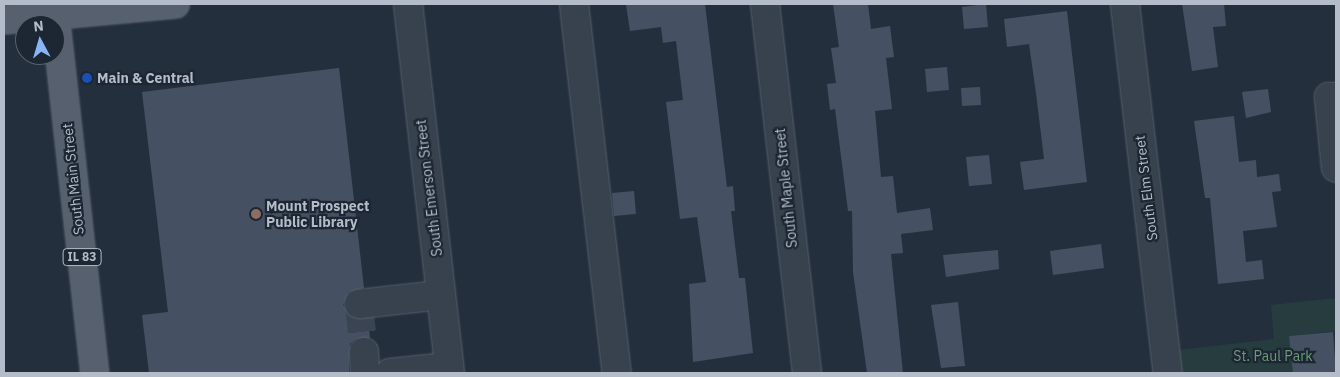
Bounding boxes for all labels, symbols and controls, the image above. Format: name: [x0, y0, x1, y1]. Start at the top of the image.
north arrow: [15, 15, 65, 65]
text: N: [33, 17, 45, 36]
place label: Main & Central: [97, 70, 194, 86]
marker: Main & Central: [81, 72, 93, 84]
street label: South Emerson Street: [412, 119, 446, 257]
street label: South Main Street: [59, 122, 87, 236]
street label: South Maple Street: [771, 127, 801, 249]
street label: South Elm Street: [1131, 134, 1161, 242]
place label: Mount Prospect Public Library: [266, 198, 369, 230]
marker: Mount Prospect Public Library: [250, 208, 262, 220]
road number: IL 83: [62, 248, 102, 266]
park label: St. Paul Park: [1233, 348, 1313, 364]

